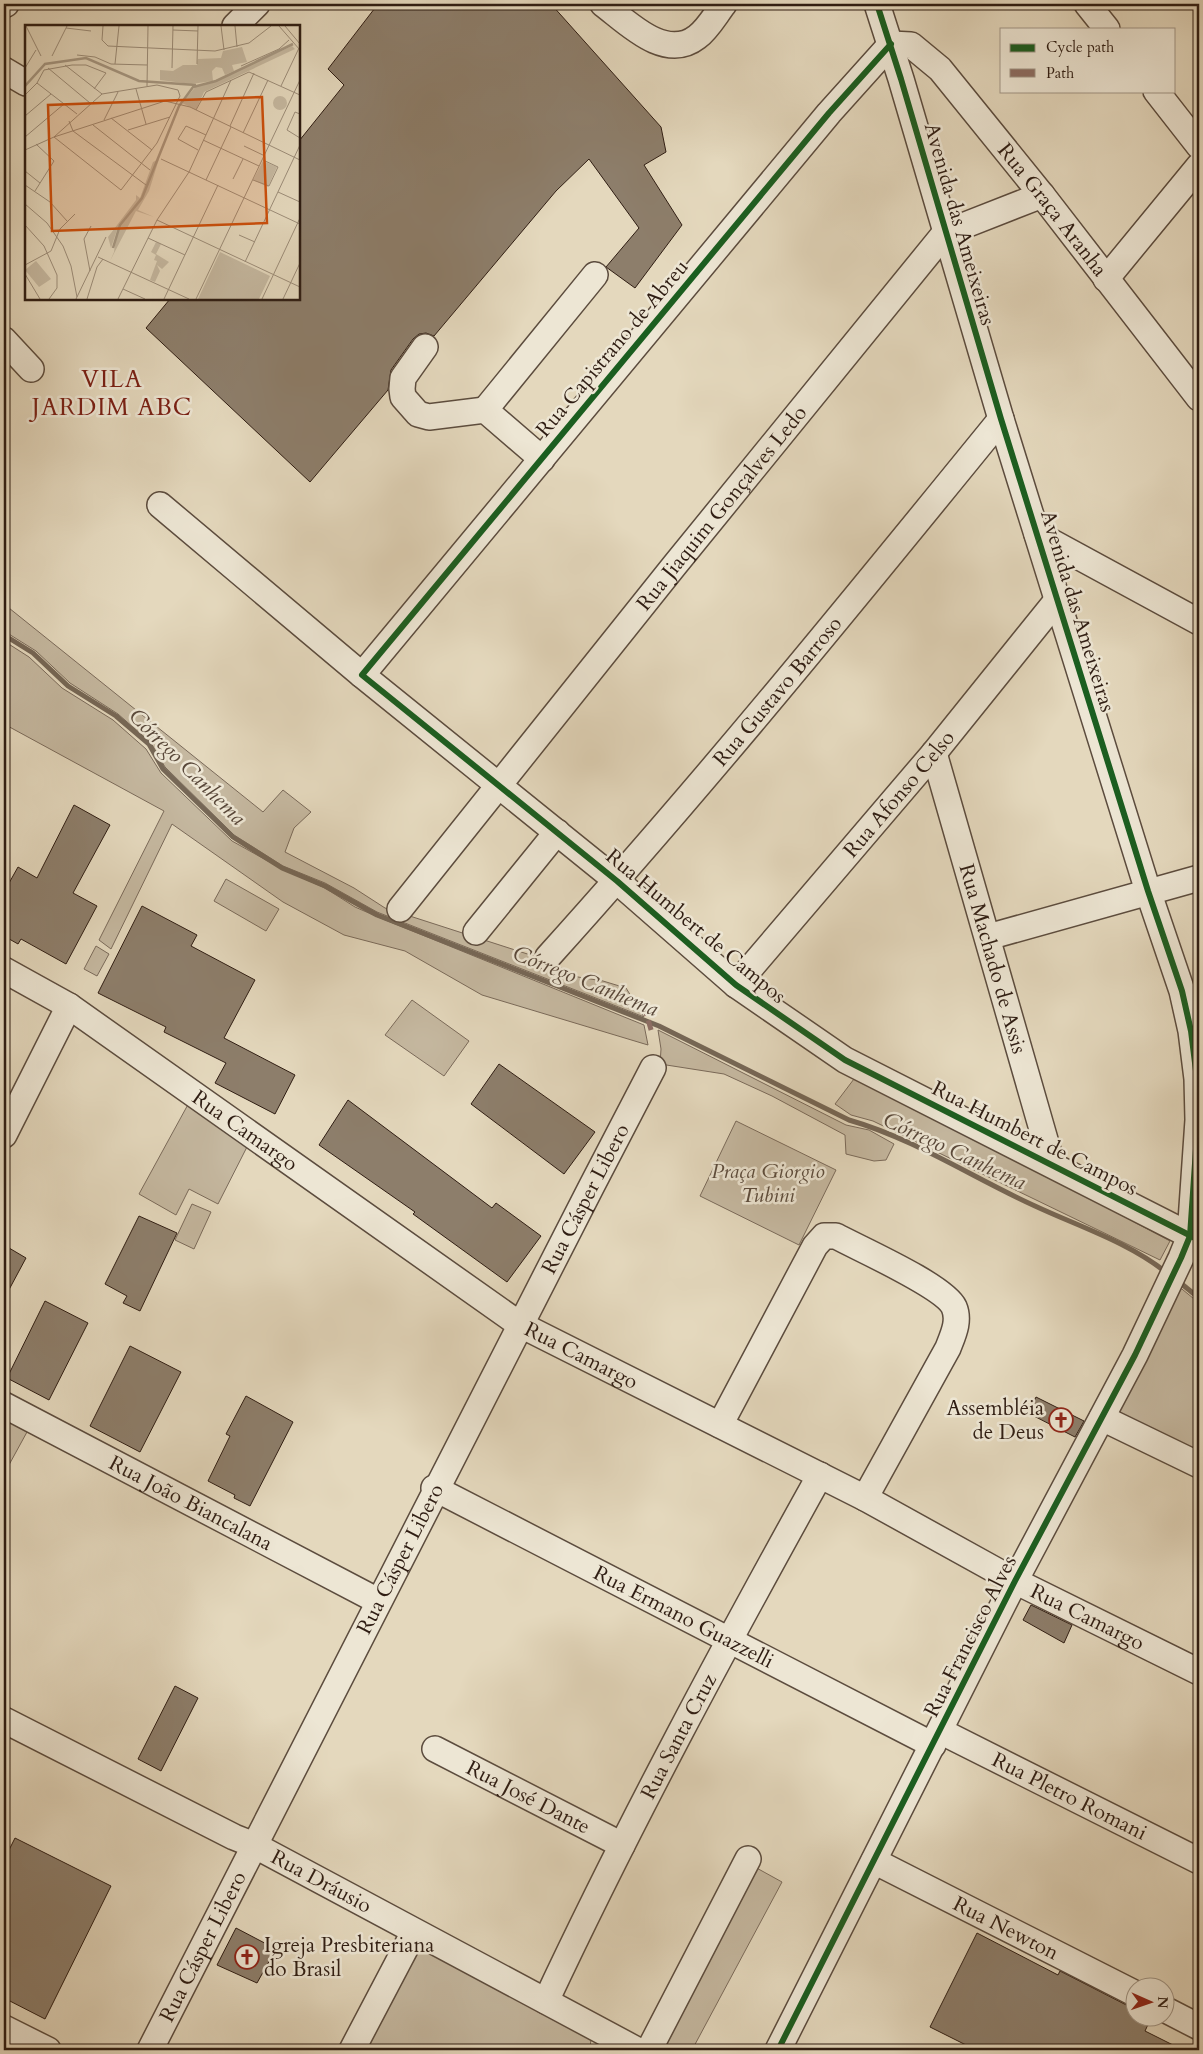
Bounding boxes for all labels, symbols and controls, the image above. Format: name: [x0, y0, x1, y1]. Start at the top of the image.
inset map: [25, 25, 300, 300]
legend: [1000, 28, 1176, 92]
text: Cycle path: [1046, 37, 1115, 57]
text: Path: [1046, 63, 1075, 83]
street label: Avenida das Ameixeiras: [917, 119, 1002, 329]
street label: Rua Graça Aranha: [991, 137, 1114, 283]
street label: Rua Capistrano de Abreu: [529, 253, 695, 443]
district label: VILA JARDIM ABC: [29, 363, 192, 424]
street label: Rua Jiaquim Gonçalves Ledo: [630, 399, 814, 617]
street label: Avenida das Ameixeiras: [1033, 507, 1122, 716]
street label: Rua Gustavo Barroso: [706, 610, 849, 773]
water label: Córrego Canhema: [122, 701, 253, 832]
street label: Rua Afonso Celso: [837, 724, 962, 864]
street label: Rua Humbert de Campos: [599, 842, 792, 1011]
street label: Rua Machado de Assis: [952, 860, 1034, 1057]
water label: Córrego Canhema: [508, 938, 663, 1024]
street label: Rua Humbert de Campos: [927, 1074, 1143, 1203]
street label: Rua Camargo: [186, 1083, 304, 1178]
water label: Córrego Canhema: [878, 1105, 1031, 1197]
street label: Rua Cásper Libero: [535, 1119, 636, 1279]
park label: Praça Giorgio Tubini: [711, 1157, 825, 1210]
street label: Rua Camargo: [519, 1315, 643, 1396]
place label: Assembléia de Deus: [947, 1394, 1044, 1447]
church icon: Assembléia de Deus: [1048, 1407, 1074, 1433]
street label: Rua João Biancalana: [104, 1449, 277, 1558]
street label: Rua Cásper Libero: [350, 1479, 451, 1639]
street label: Rua Francisco Alves: [917, 1550, 1024, 1722]
street label: Rua Ermano Guazzelli: [588, 1559, 779, 1676]
street label: Rua Camargo: [1026, 1577, 1149, 1658]
street label: Rua Santa Cruz: [634, 1668, 724, 1804]
street label: Rua Pletro Romani: [987, 1745, 1152, 1848]
street label: Rua José Dante: [461, 1753, 595, 1841]
street label: Rua Dráusio: [266, 1843, 377, 1920]
street label: Rua Cásper Libero: [153, 1866, 254, 2027]
street label: Rua Newton: [948, 1889, 1064, 1967]
place label: Igreja Presbiteriana do Brasil: [264, 1931, 434, 1984]
church icon: Igreja Presbiteriana do Brasil: [234, 1944, 260, 1970]
north arrow: [1126, 1976, 1176, 2026]
text: N: [1153, 1996, 1172, 2009]

